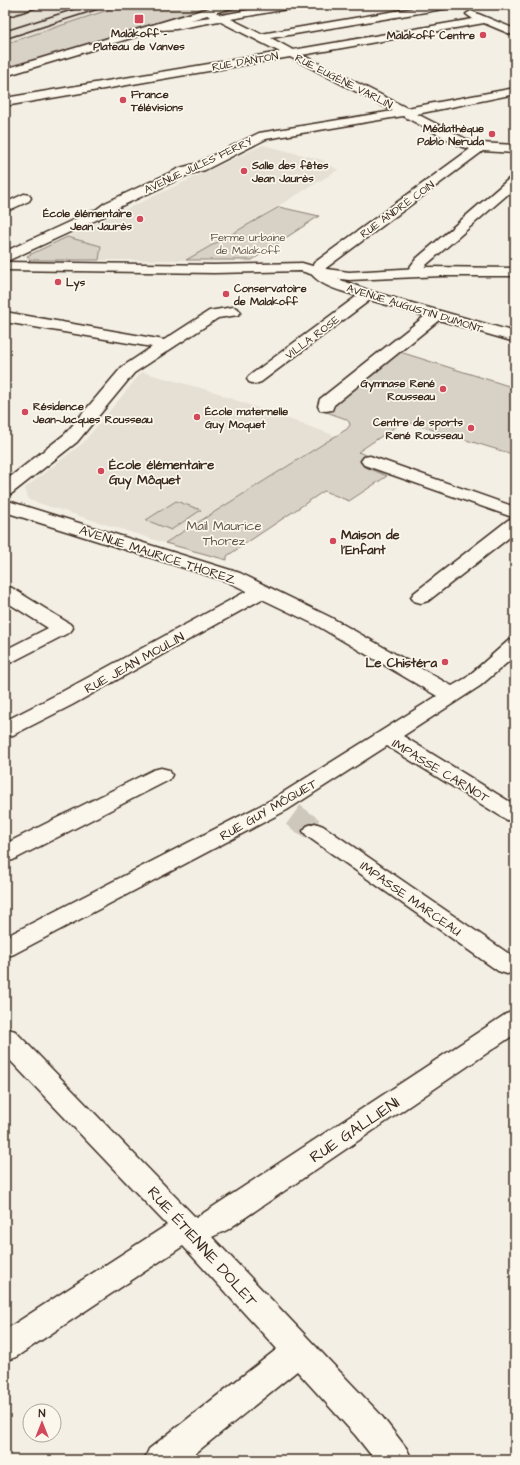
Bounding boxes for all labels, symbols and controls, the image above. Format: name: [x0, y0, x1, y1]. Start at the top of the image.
marker: Malakoff - Plateau de Vanves: [133, 13, 145, 25]
place label: Malakoff - Plateau de Vanves: [93, 26, 185, 54]
place label: Malakoff Centre: [387, 28, 475, 43]
marker: Malakoff Centre: [478, 30, 488, 40]
street label: RUE DANTON: [211, 48, 280, 75]
street label: RUE EUGÈNE VARLIN: [292, 50, 395, 113]
place label: France Télévisions: [130, 87, 184, 115]
marker: France Télévisions: [118, 95, 128, 105]
place label: Médiathèque Pablo Neruda: [417, 121, 484, 149]
marker: Médiathèque Pablo Neruda: [487, 129, 497, 139]
street label: AVENUE JULES FERRY: [142, 134, 255, 197]
place label: Salle des fêtes Jean Jaurès: [251, 158, 329, 186]
marker: Salle des fêtes Jean Jaurès: [239, 166, 249, 176]
street label: RUE ANDRÉ COIN: [357, 177, 438, 241]
place label: École élémentaire Jean Jaurès: [43, 206, 132, 234]
marker: École élémentaire Jean Jaurès: [135, 214, 145, 224]
park label: Ferme urbaine de Malakoff: [210, 230, 286, 258]
place label: Lys: [66, 275, 86, 292]
marker: Lys: [53, 277, 63, 287]
place label: Conservatoire de Malakoff: [233, 281, 307, 309]
street label: AVENUE AUGUSTIN DUMONT: [345, 281, 485, 336]
marker: Conservatoire de Malakoff: [221, 289, 231, 299]
street label: VILLA ROSE: [282, 312, 343, 363]
place label: Gymnase René Rousseau: [361, 376, 435, 404]
marker: Gymnase René Rousseau: [438, 384, 448, 394]
place label: Résidence Jean-Jacques Rousseau: [32, 399, 153, 428]
place label: École maternelle Guy Moquet: [205, 404, 288, 434]
marker: Résidence Jean-Jacques Rousseau: [20, 407, 30, 417]
marker: École maternelle Guy Moquet: [192, 412, 202, 422]
place label: Centre de sports René Rousseau: [373, 415, 463, 443]
marker: Centre de sports René Rousseau: [466, 423, 476, 433]
place label: École élémentaire Guy Môquet: [109, 456, 214, 490]
marker: École élémentaire Guy Môquet: [96, 466, 106, 476]
park label: Mail Maurice Thorez: [187, 517, 261, 550]
street label: AVENUE MAURICE THOREZ: [77, 521, 238, 589]
place label: Maison de l'Enfant: [341, 526, 400, 559]
marker: Maison de l'Enfant: [328, 536, 338, 546]
street label: RUE JEAN MOULIN: [81, 628, 188, 698]
place label: Le Chistéra: [366, 654, 437, 672]
marker: Le Chistéra: [440, 657, 450, 667]
street label: IMPASSE CARNOT: [388, 735, 493, 808]
street label: RUE GUY MÔQUET: [216, 774, 321, 845]
street label: IMPASSE MARCEAU: [356, 857, 465, 941]
street label: RUE GALLIENI: [305, 1092, 404, 1168]
street label: RUE ÉTIENNE DOLET: [142, 1182, 262, 1312]
north arrow: [22, 1403, 62, 1443]
text: N: [39, 1406, 46, 1421]

